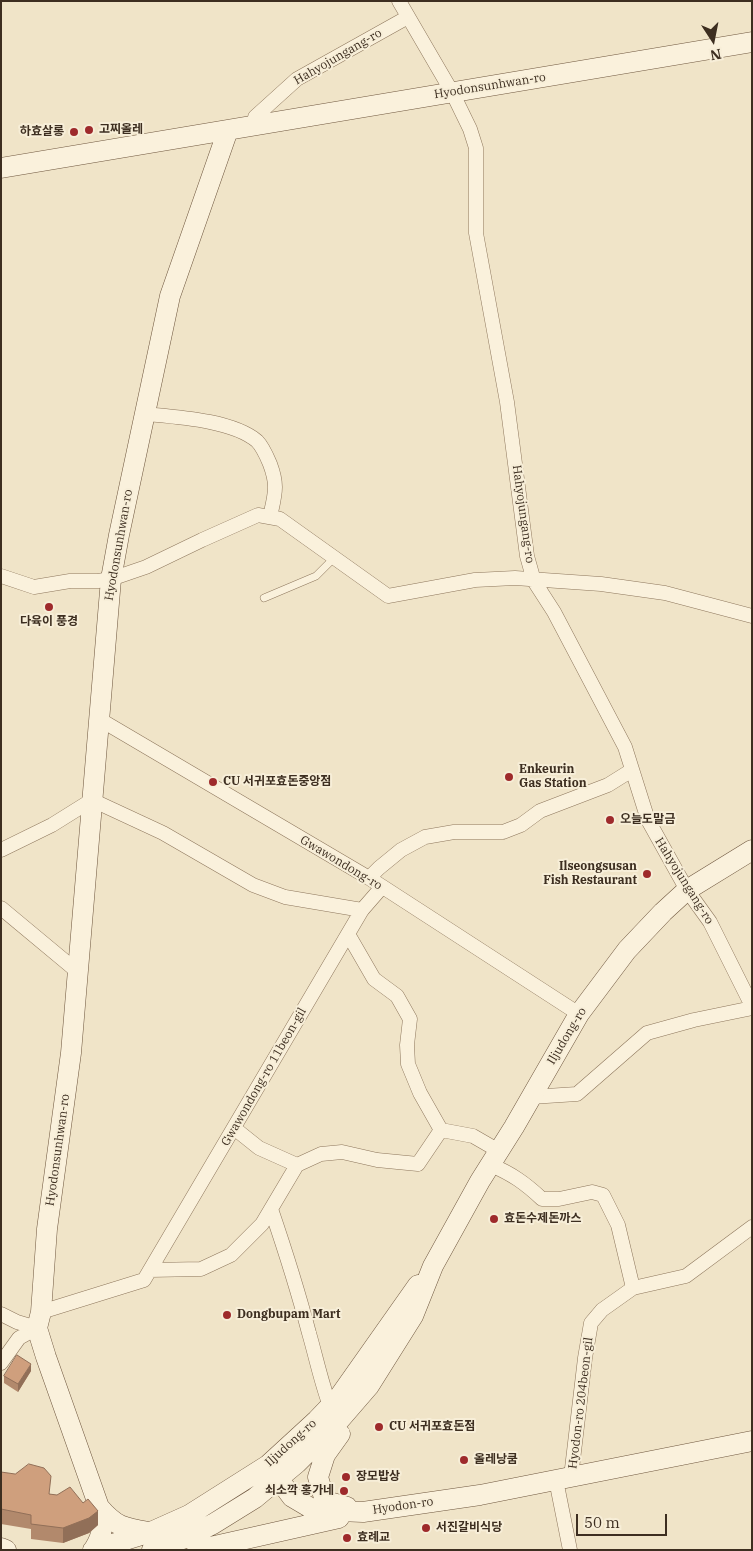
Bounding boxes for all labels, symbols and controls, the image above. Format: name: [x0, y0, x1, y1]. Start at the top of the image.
north arrow: [688, 15, 738, 65]
street label: Hahyojungang-ro: [291, 26, 385, 88]
text: N: [709, 45, 723, 65]
street label: Hyodonsunhwan-ro: [433, 70, 547, 102]
place label: 고찌올레: [99, 123, 143, 137]
marker: 고찌올레: [83, 124, 95, 136]
place label: 하효살롱: [20, 125, 64, 139]
marker: 하효살롱: [68, 126, 80, 138]
street label: Hahyojungang-ro: [509, 464, 537, 564]
street label: Hyodonsunhwan-ro: [102, 488, 136, 602]
marker: 다육이 풍경: [43, 601, 55, 613]
place label: 다육이 풍경: [20, 615, 78, 629]
place label: Enkeurin Gas Station: [519, 763, 587, 791]
marker: Enkeurin Gas Station: [503, 771, 515, 783]
place label: CU 서귀포효돈중앙점: [223, 775, 331, 789]
marker: CU 서귀포효돈중앙점: [207, 776, 219, 788]
place label: 오늘도말금: [620, 813, 675, 827]
marker: 오늘도말금: [604, 814, 616, 826]
street label: Gwawondong-ro: [297, 833, 385, 893]
street label: Hahyojungang-ro: [652, 835, 716, 927]
place label: Ilseongsusan Fish Restaurant: [543, 860, 637, 888]
marker: Ilseongsusan Fish Restaurant: [641, 868, 653, 880]
street label: Gwawondong-ro 11beon-gil: [218, 1005, 310, 1149]
street label: Iljudong-ro: [544, 1005, 590, 1067]
street label: Hyodonsunhwan-ro: [43, 1093, 73, 1207]
place label: 효돈수제돈까스: [504, 1212, 581, 1226]
marker: 효돈수제돈까스: [488, 1213, 500, 1225]
place label: Dongbupam Mart: [237, 1308, 340, 1322]
marker: Dongbupam Mart: [221, 1309, 233, 1321]
street label: Hyodon-ro 204beon-gil: [566, 1336, 596, 1470]
street label: Iljudong-ro: [262, 1416, 320, 1470]
place label: CU 서귀포효돈점: [389, 1420, 475, 1434]
marker: CU 서귀포효돈점: [373, 1421, 385, 1433]
place label: 올레낭쿰: [474, 1453, 518, 1467]
marker: 올레낭쿰: [458, 1454, 470, 1466]
place label: 장모밥상: [356, 1470, 400, 1484]
marker: 장모밥상: [340, 1471, 352, 1483]
place label: 쇠소깍 홍가네: [265, 1484, 334, 1498]
marker: 쇠소깍 홍가네: [338, 1485, 350, 1497]
street label: Hyodon-ro: [372, 1495, 434, 1517]
scale bar: [578, 1504, 669, 1536]
text: 50 m: [584, 1513, 620, 1532]
place label: 서진갈비식당: [436, 1521, 502, 1535]
marker: 서진갈비식당: [420, 1522, 432, 1534]
place label: 효례교: [357, 1531, 390, 1545]
marker: 효례교: [341, 1532, 353, 1544]

